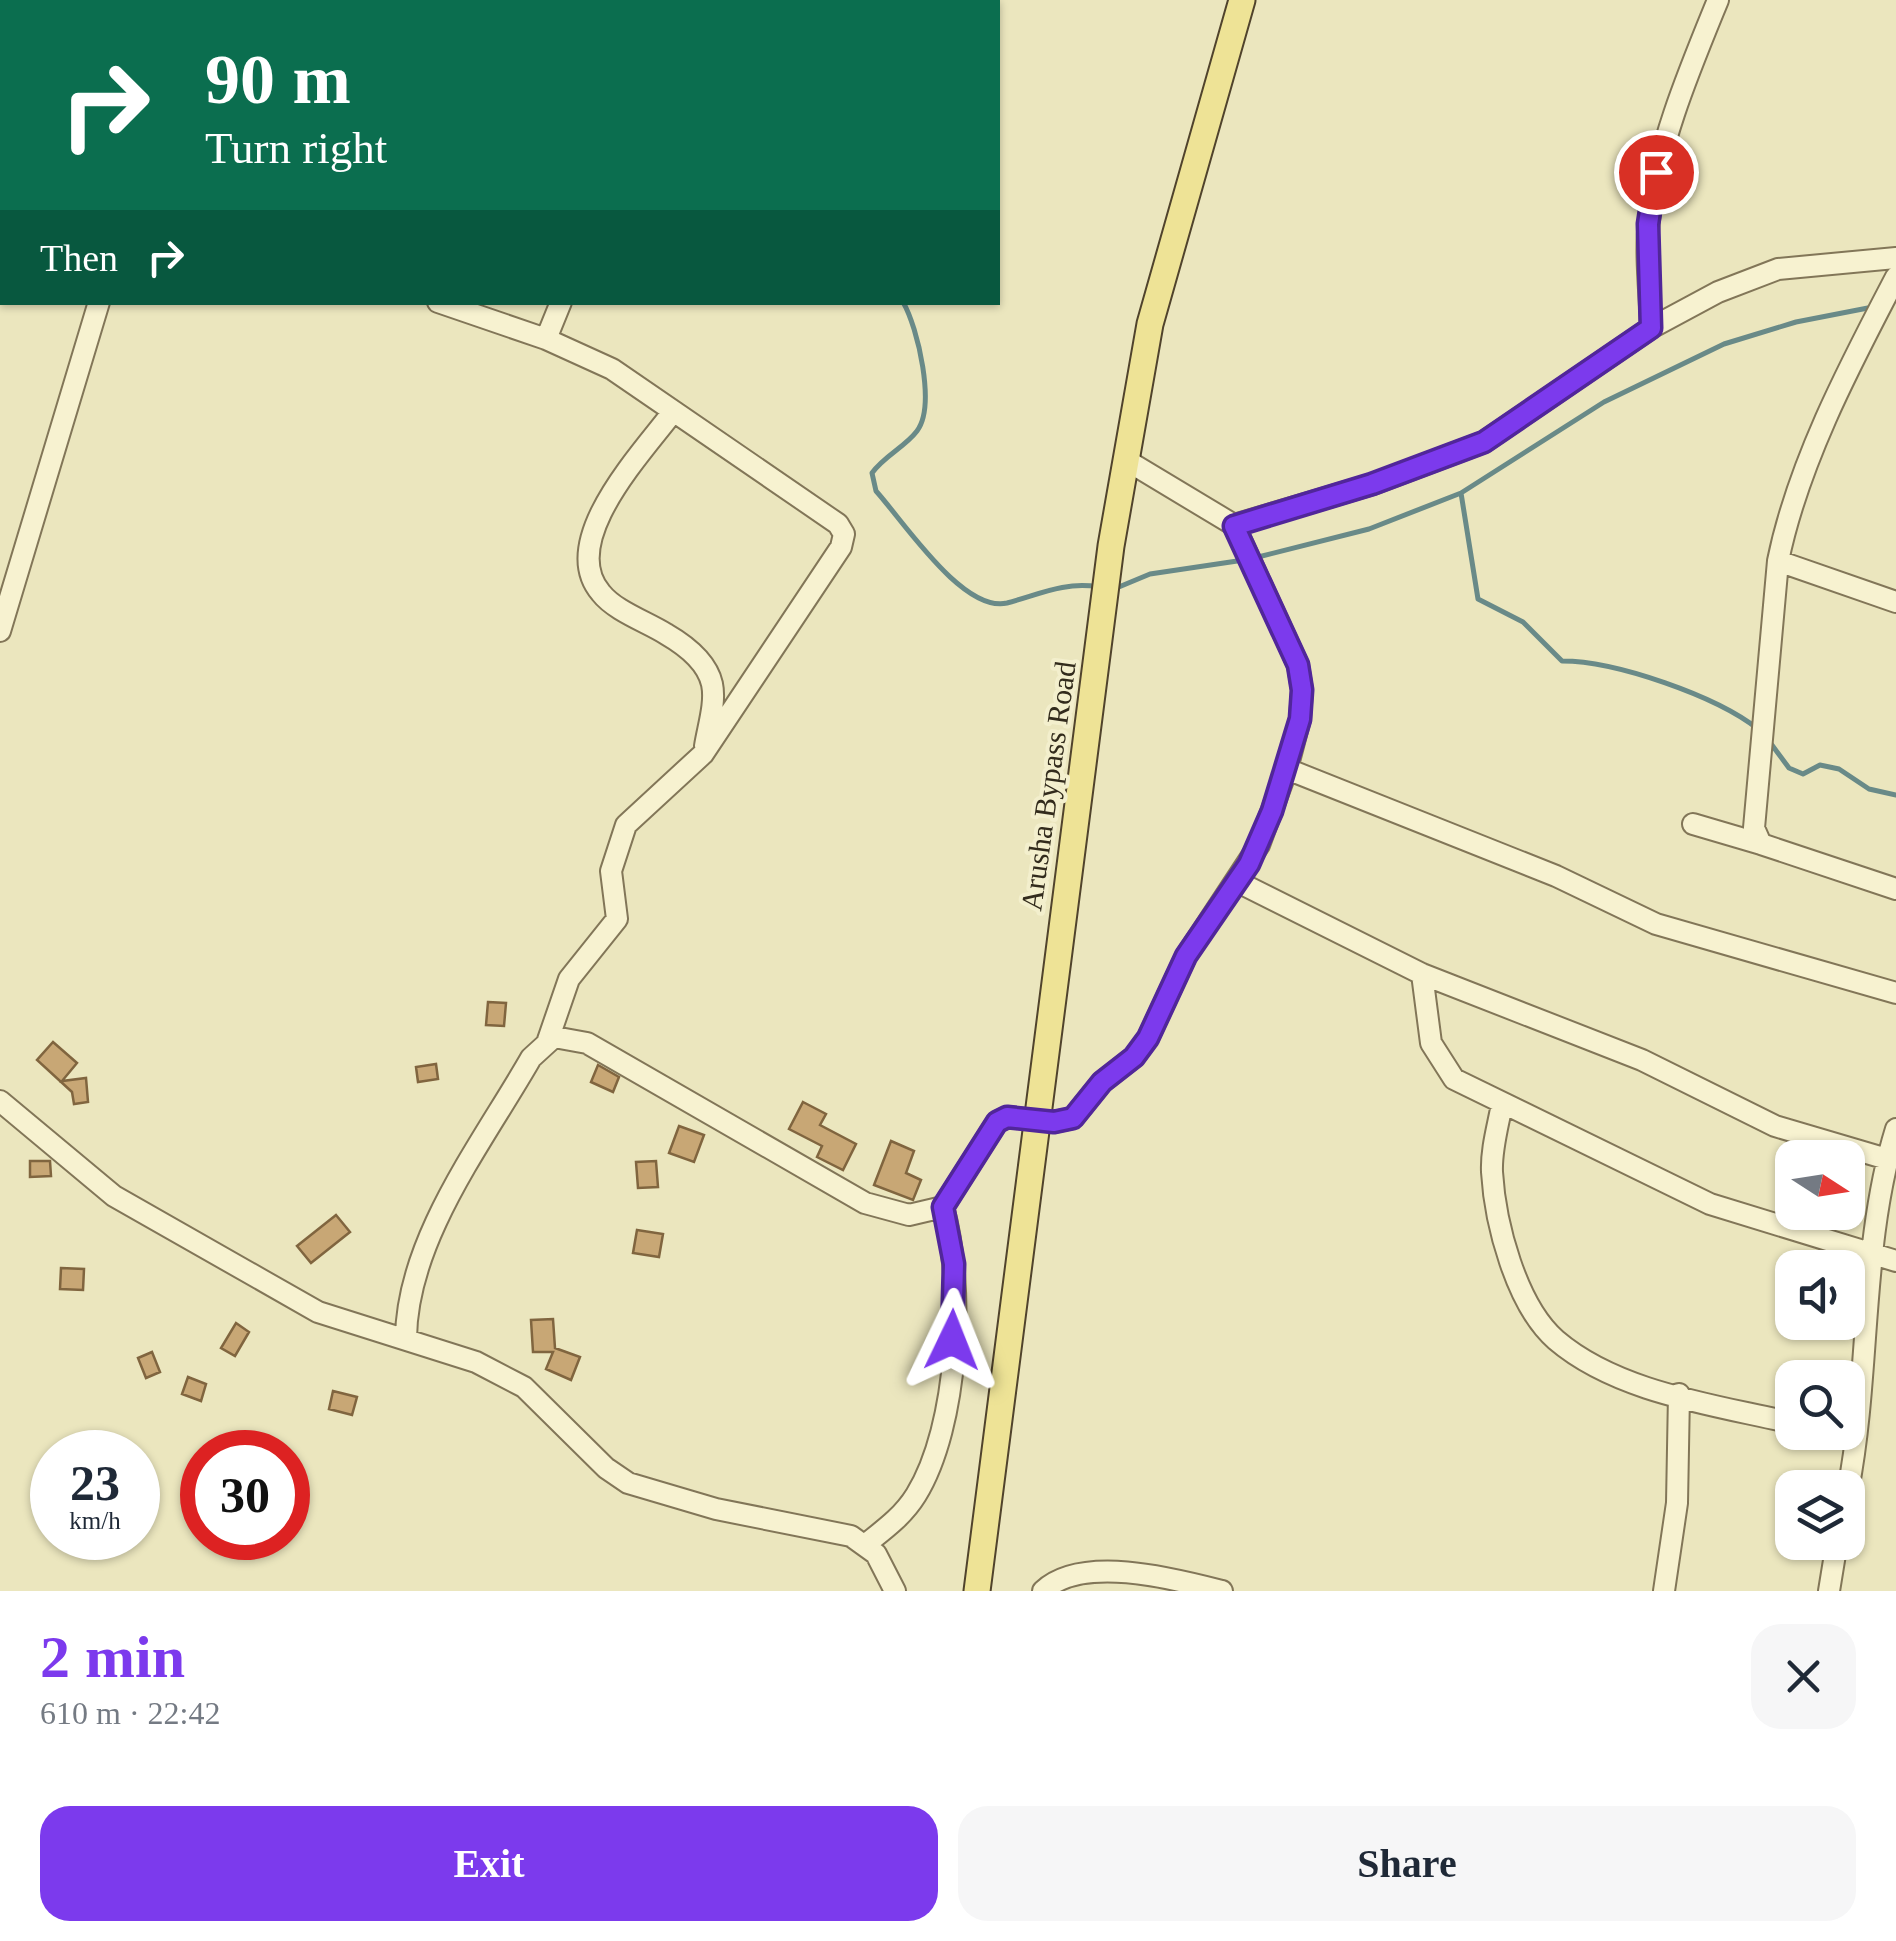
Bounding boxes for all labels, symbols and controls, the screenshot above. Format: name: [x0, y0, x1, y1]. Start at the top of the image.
icon: right: [40, 40, 170, 170]
text: 90 m: [205, 41, 351, 118]
text: Turn right: [205, 123, 387, 173]
pin: [1614, 130, 1699, 215]
icon: arrive: [1629, 145, 1684, 200]
icon: right: [138, 230, 193, 285]
text: Then: [40, 237, 118, 279]
street label: Arusha Bypass Road: [1014, 659, 1082, 913]
north arrow: [1775, 1140, 1865, 1230]
map controls: [1775, 1140, 1865, 1560]
button: sound: [1775, 1250, 1865, 1340]
position arrow: [900, 1288, 1004, 1392]
button: search: [1775, 1360, 1865, 1450]
speed limit sign: 30: [180, 1430, 310, 1560]
text: 23: [70, 1455, 120, 1511]
button: layers: [1775, 1470, 1865, 1560]
text: km/h: [69, 1507, 121, 1534]
text: 2 min: [40, 1624, 185, 1690]
button: close: [1751, 1624, 1856, 1729]
text: 610 m · 22:42: [40, 1695, 220, 1731]
button: Exit: [40, 1806, 938, 1921]
button: Share: [958, 1806, 1856, 1921]

